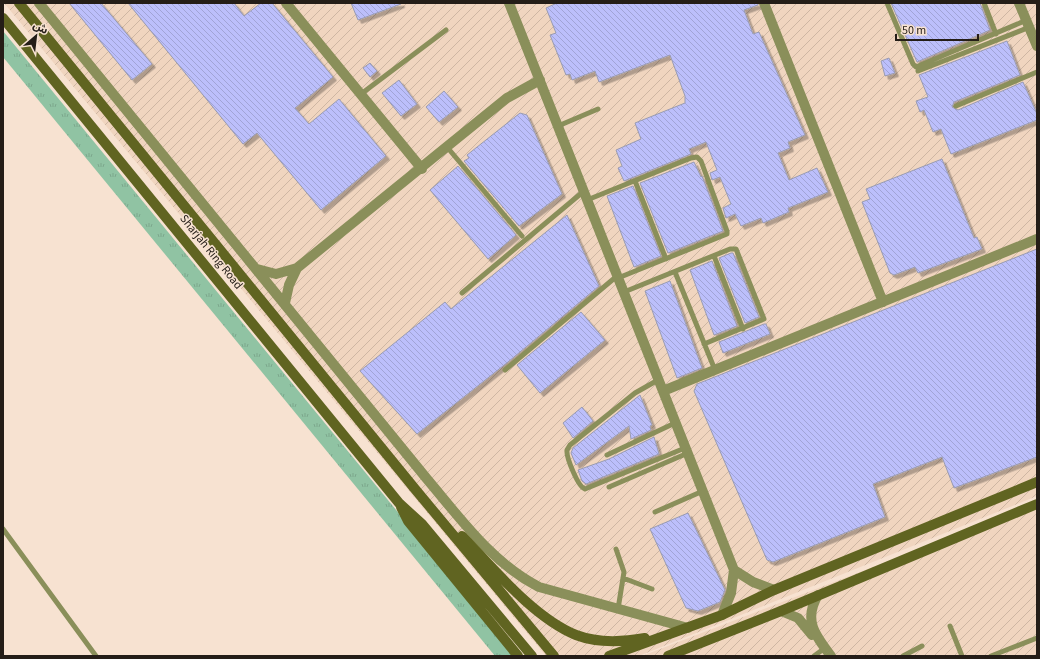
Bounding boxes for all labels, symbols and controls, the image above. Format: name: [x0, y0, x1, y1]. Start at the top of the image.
north arrow: [16, 16, 56, 56]
scale bar: [896, 16, 978, 42]
text: ش: [30, 17, 51, 38]
text: 50 m: [902, 22, 926, 39]
street label: Sharjah Ring Road: [176, 211, 246, 293]

